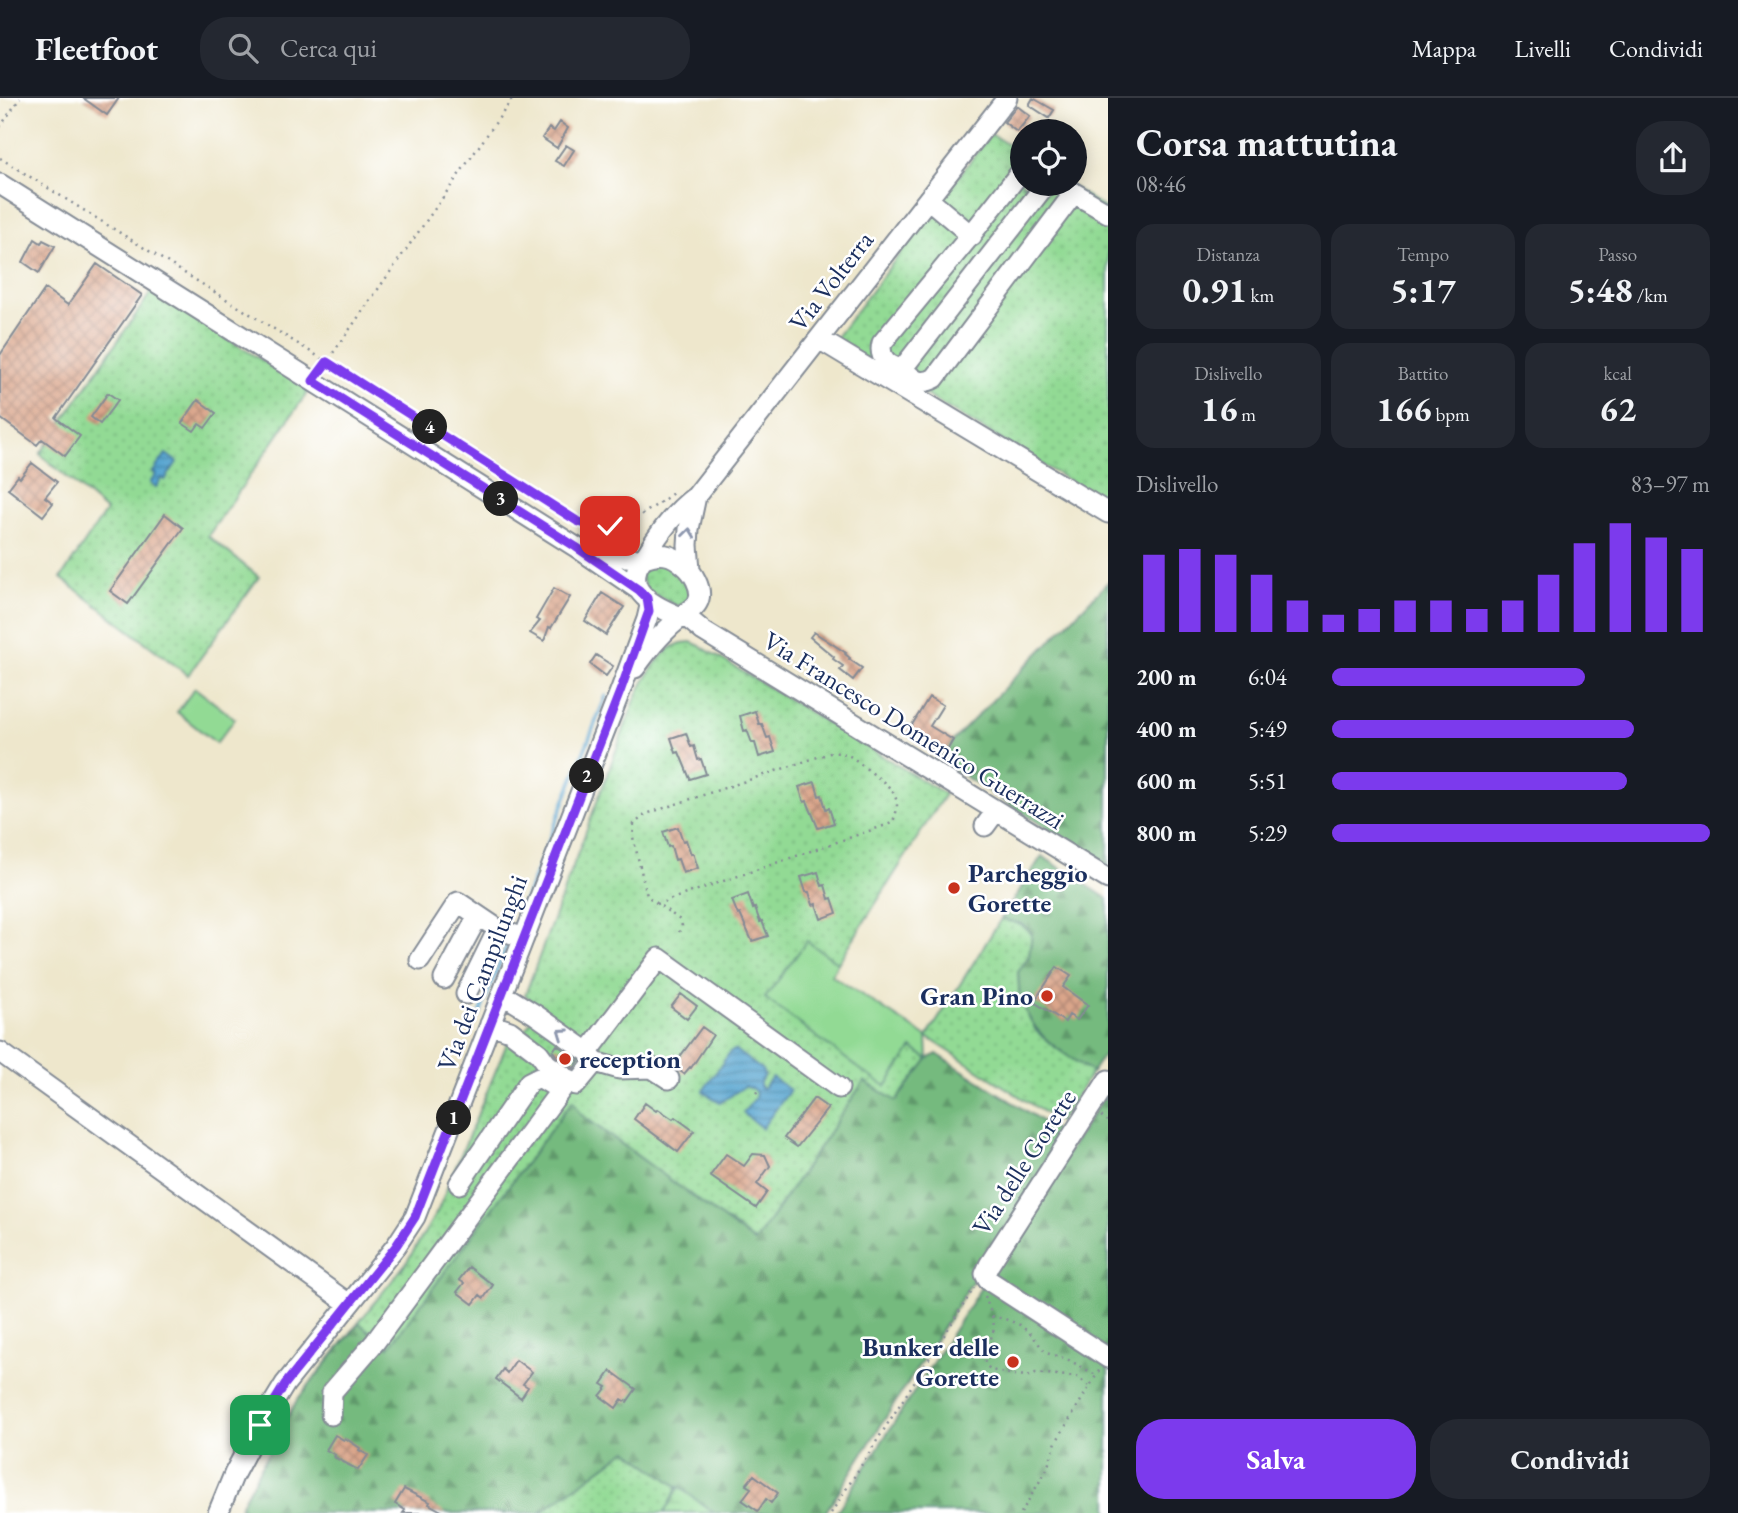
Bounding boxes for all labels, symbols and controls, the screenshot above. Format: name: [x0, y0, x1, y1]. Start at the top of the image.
search box: [200, 17, 690, 80]
text: Fleetfoot: [35, 27, 158, 70]
icon: search: [224, 29, 262, 67]
text: Cerca qui: [280, 31, 377, 65]
text: Mappa: [1412, 33, 1476, 64]
text: Livelli: [1514, 33, 1571, 64]
text: Condividi: [1609, 33, 1703, 64]
text: Corsa mattutina: [1136, 118, 1397, 167]
map controls: [1010, 119, 1087, 196]
button: locate: [1010, 119, 1087, 196]
button: share: [1636, 121, 1710, 195]
text: 08:46: [1136, 169, 1186, 199]
street label: Via Volterra: [781, 223, 881, 338]
text: Distanza: [1197, 242, 1260, 267]
text: Tempo: [1397, 242, 1449, 267]
text: Passo: [1598, 242, 1637, 267]
text: 0.91: [1182, 267, 1247, 312]
text: 5:17: [1390, 267, 1456, 312]
text: 5:48: [1567, 267, 1633, 312]
text: km: [1247, 283, 1274, 308]
text: /km: [1633, 283, 1668, 308]
text: Dislivello: [1194, 361, 1262, 386]
text: Battito: [1398, 361, 1448, 386]
text: kcal: [1603, 361, 1632, 386]
text: 16: [1201, 386, 1238, 431]
text: 166: [1376, 386, 1432, 431]
text: 62: [1599, 386, 1636, 431]
text: m: [1238, 402, 1256, 427]
text: bpm: [1432, 402, 1470, 427]
pin: 4: [412, 410, 448, 444]
text: 4: [424, 414, 435, 439]
text: Dislivello: [1136, 469, 1218, 499]
text: 83–97 m: [1631, 469, 1710, 499]
pin: 3: [484, 482, 518, 516]
text: 3: [495, 486, 506, 511]
pin: [580, 496, 640, 556]
icon: check: [591, 507, 629, 545]
one-way arrow: [682, 527, 697, 539]
street label: Via Francesco Domenico Guerrazzi: [757, 623, 1071, 837]
text: 200 m: [1136, 662, 1197, 692]
text: 6:04: [1248, 662, 1287, 692]
text: 400 m: [1136, 714, 1197, 744]
text: 5:49: [1248, 714, 1287, 744]
pin: 2: [570, 758, 604, 794]
text: 2: [581, 763, 592, 788]
text: 600 m: [1136, 766, 1197, 796]
text: 5:51: [1248, 766, 1287, 796]
text: 800 m: [1136, 818, 1197, 848]
text: 5:29: [1248, 818, 1287, 848]
place label: Parcheggio Gorette: [968, 856, 1088, 920]
street label: Via dei Campilunghi: [429, 870, 535, 1076]
marker: Parcheggio Gorette: [946, 880, 962, 896]
place label: Gran Pino: [920, 979, 1033, 1013]
marker: Gran Pino: [1039, 988, 1055, 1004]
one-way arrow: [557, 1029, 570, 1042]
place label: reception: [579, 1042, 681, 1076]
marker: reception: [557, 1051, 573, 1067]
street label: Via delle Gorette: [964, 1083, 1084, 1241]
pin: 1: [436, 1100, 472, 1136]
text: 1: [448, 1105, 459, 1130]
place label: Bunker delle Gorette: [862, 1330, 999, 1394]
marker: Bunker delle Gorette: [1005, 1354, 1021, 1370]
pin: [230, 1395, 290, 1455]
icon: arrive: [241, 1406, 279, 1444]
button: Salva: [1136, 1419, 1416, 1499]
button: Condividi: [1430, 1419, 1710, 1499]

